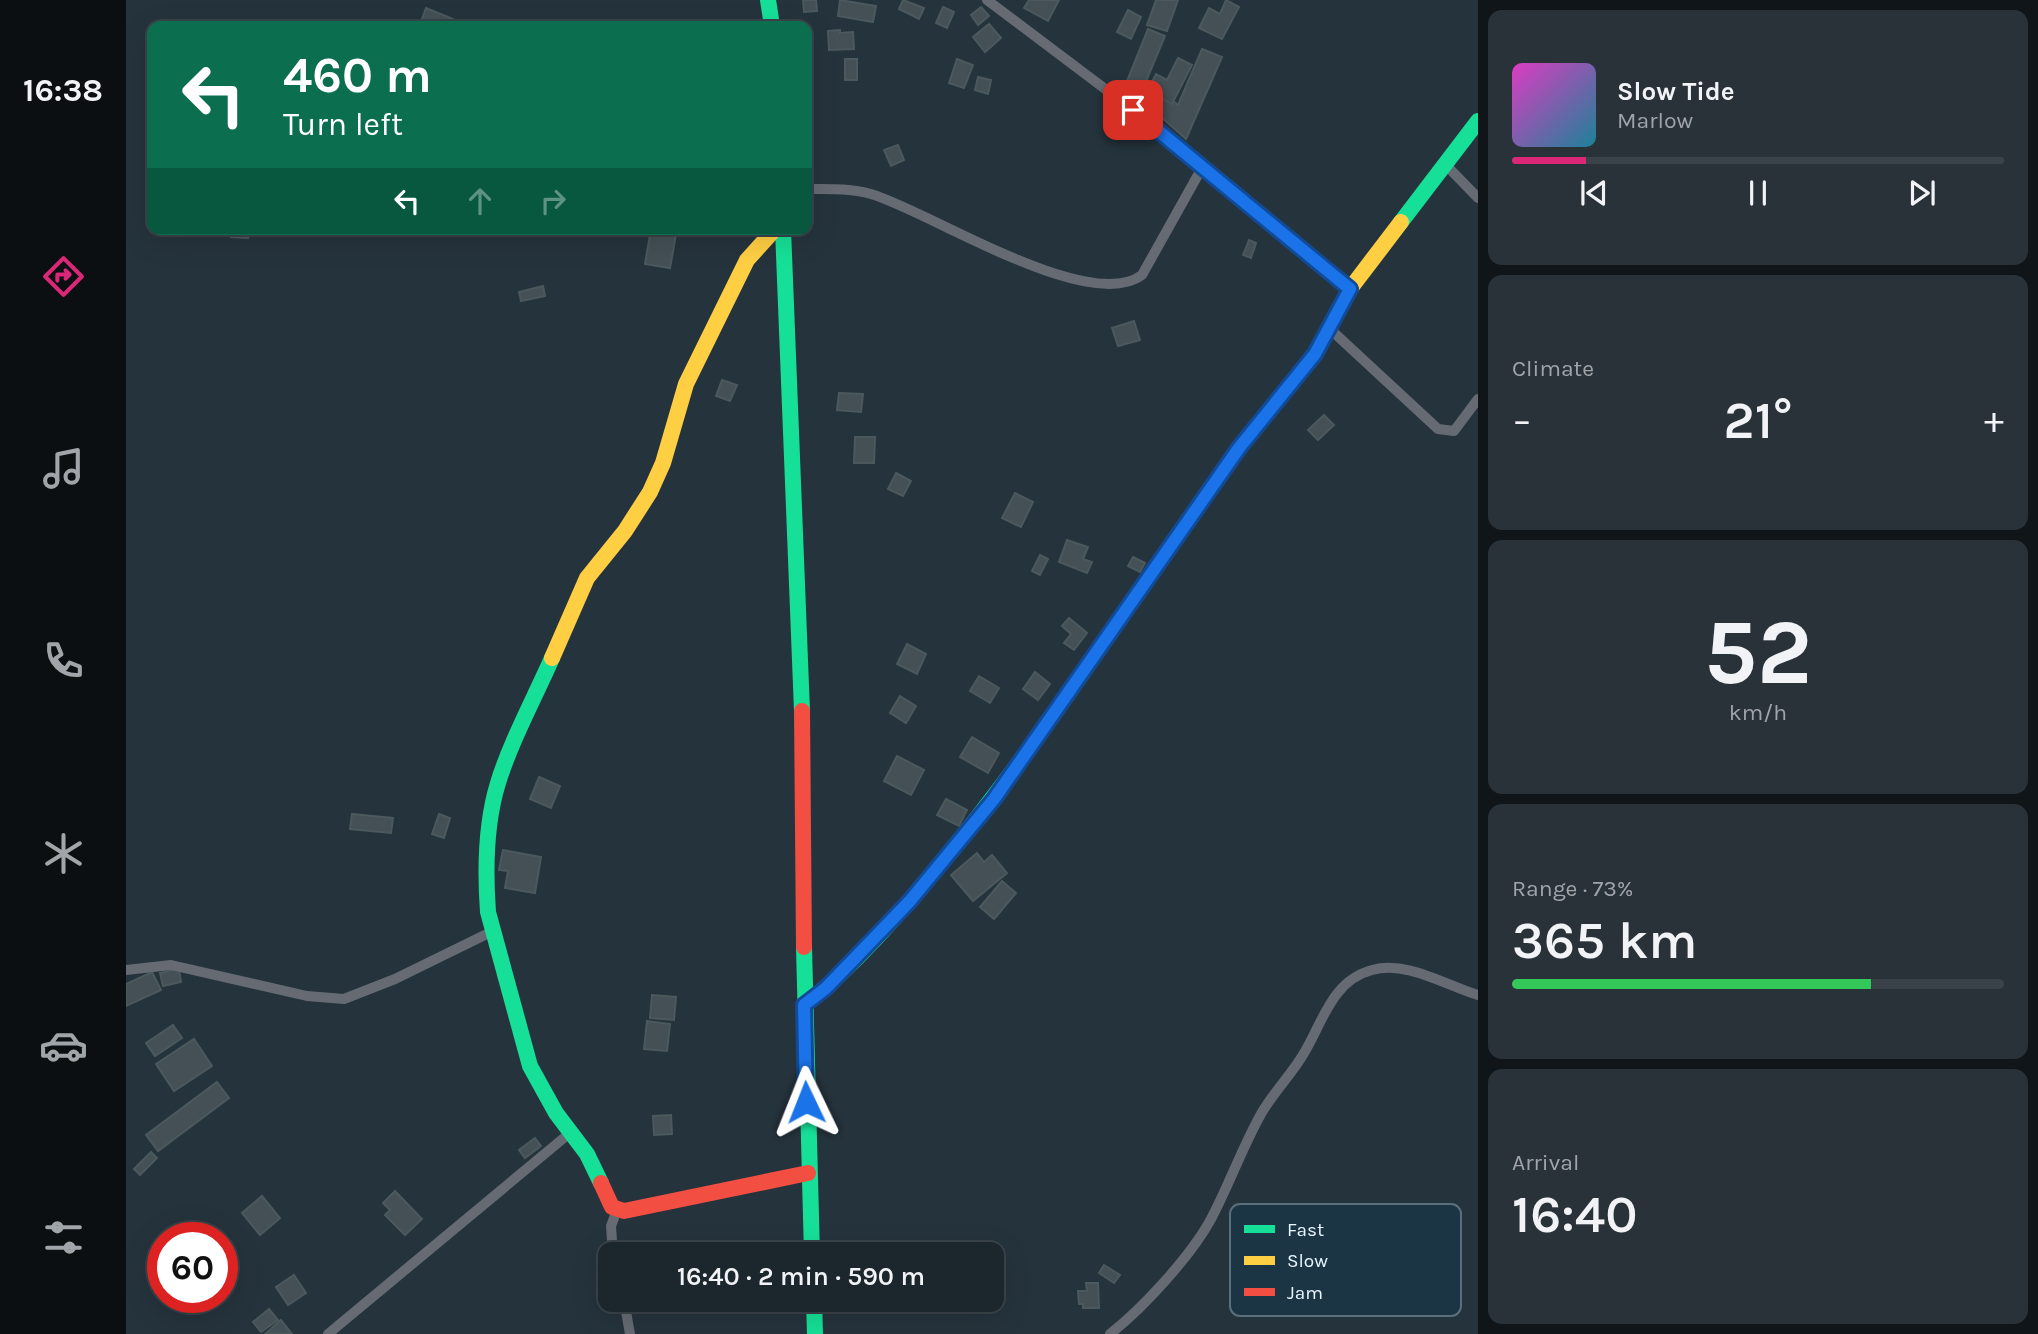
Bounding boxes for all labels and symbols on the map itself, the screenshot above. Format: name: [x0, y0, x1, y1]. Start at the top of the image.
pin: [1103, 80, 1163, 140]
position arrow: [769, 1065, 843, 1139]
legend: [1230, 1204, 1461, 1316]
text: Fast: [1287, 1219, 1324, 1241]
speed limit sign: 60: [147, 1222, 238, 1313]
text: Slow: [1287, 1250, 1328, 1272]
text: Jam: [1287, 1282, 1323, 1304]

